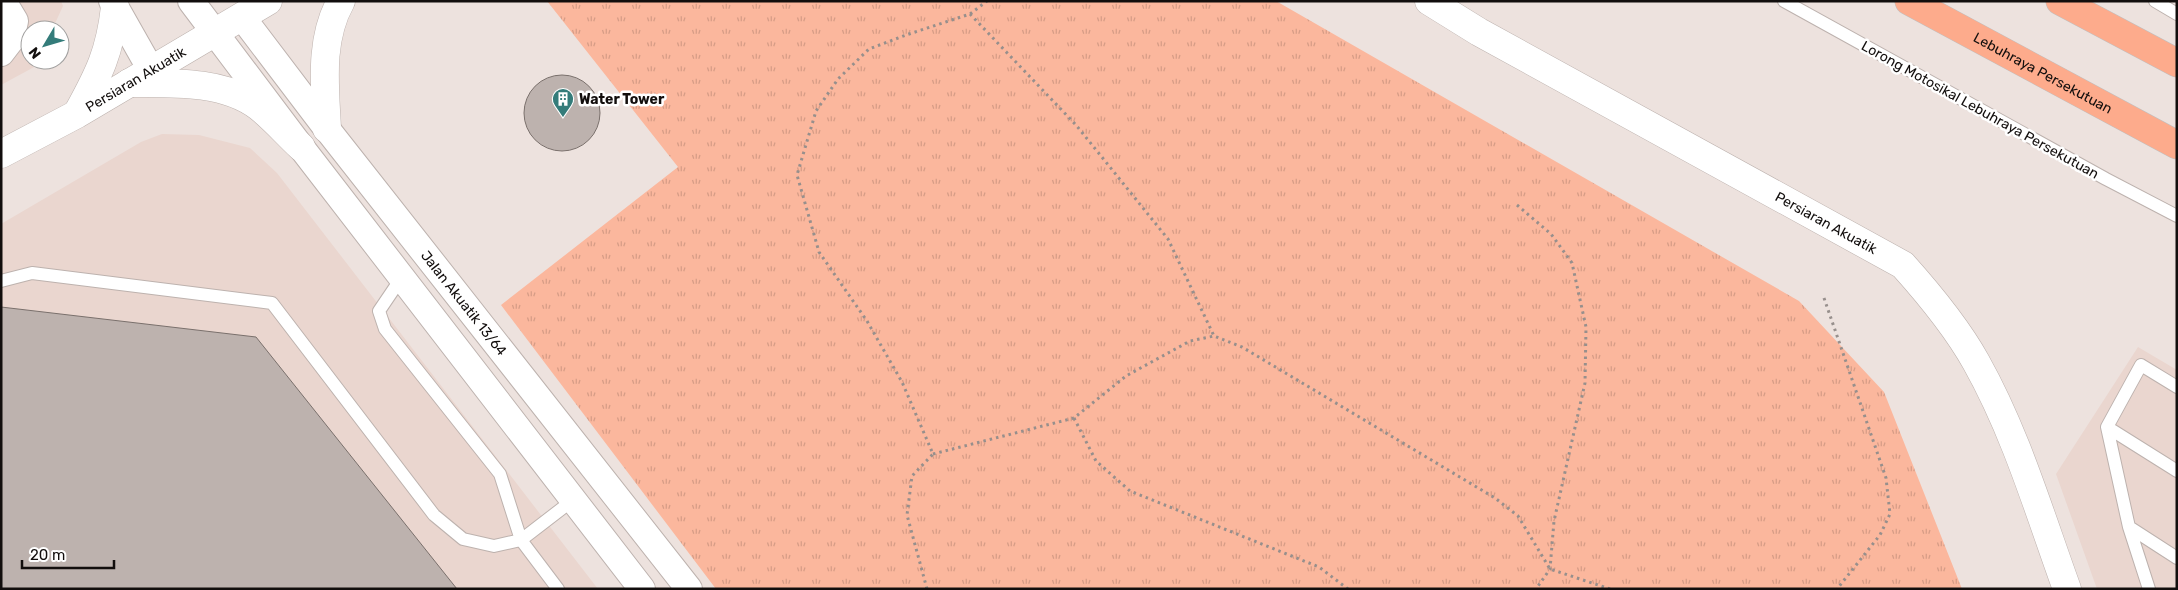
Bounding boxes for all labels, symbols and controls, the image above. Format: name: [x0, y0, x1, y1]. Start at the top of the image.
north arrow: [20, 20, 70, 70]
street label: Lebuhraya Persekutuan: [1971, 29, 2115, 117]
street label: Lorong Motosikal Lebuhraya Persekutuan: [1858, 37, 2102, 183]
text: N: [25, 43, 45, 62]
street label: Persiaran Akuatik: [82, 43, 190, 116]
building icon: Water Tower: [551, 87, 575, 118]
place label: Water Tower: [579, 91, 665, 108]
street label: Persiaran Akuatik: [1772, 188, 1881, 258]
street label: Jalan Akuatik 13/64: [417, 247, 511, 359]
scale bar: [22, 538, 115, 570]
text: 20 m: [30, 546, 65, 564]

